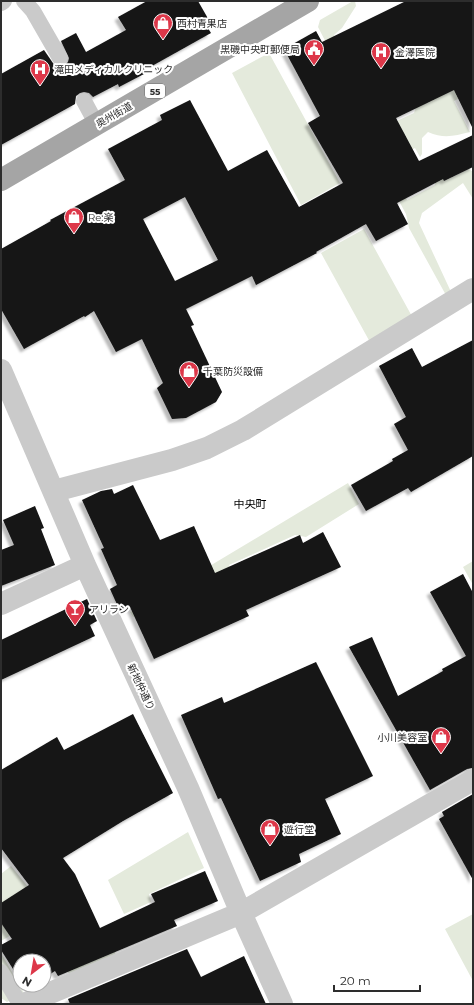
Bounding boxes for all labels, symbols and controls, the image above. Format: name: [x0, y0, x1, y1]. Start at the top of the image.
shop icon: 西村青果店: [152, 12, 174, 40]
place label: 西村青果店: [177, 17, 227, 30]
public building icon: 黒磯中央町郵便局: [303, 38, 325, 66]
hospital icon: 金澤医院: [370, 41, 392, 69]
place label: 黒磯中央町郵便局: [220, 43, 300, 56]
place label: 金澤医院: [395, 46, 435, 59]
hospital icon: 滝田メディカルクリニック: [29, 58, 51, 86]
place label: 滝田メディカルクリニック: [54, 63, 173, 76]
road number: 55: [145, 84, 165, 98]
street label: 奥州街道: [93, 99, 135, 131]
shop icon: Re:楽: [63, 206, 85, 234]
place label: Re:楽: [88, 211, 113, 224]
shop icon: 千葉防災設備: [178, 360, 200, 388]
place label: 千葉防災設備: [203, 365, 263, 378]
district label: 中央町: [234, 497, 267, 511]
bar icon: アリラン: [64, 598, 86, 626]
place label: アリラン: [89, 603, 129, 616]
street label: 新地仲通り: [125, 662, 157, 712]
shop icon: 小川美容室: [430, 726, 452, 754]
place label: 小川美容室: [377, 731, 427, 744]
shop icon: 遊行堂: [259, 818, 281, 846]
place label: 遊行堂: [284, 823, 314, 836]
north arrow: [12, 953, 52, 993]
scale bar: [334, 967, 420, 993]
text: N: [19, 973, 34, 990]
text: 20 m: [340, 973, 371, 988]

